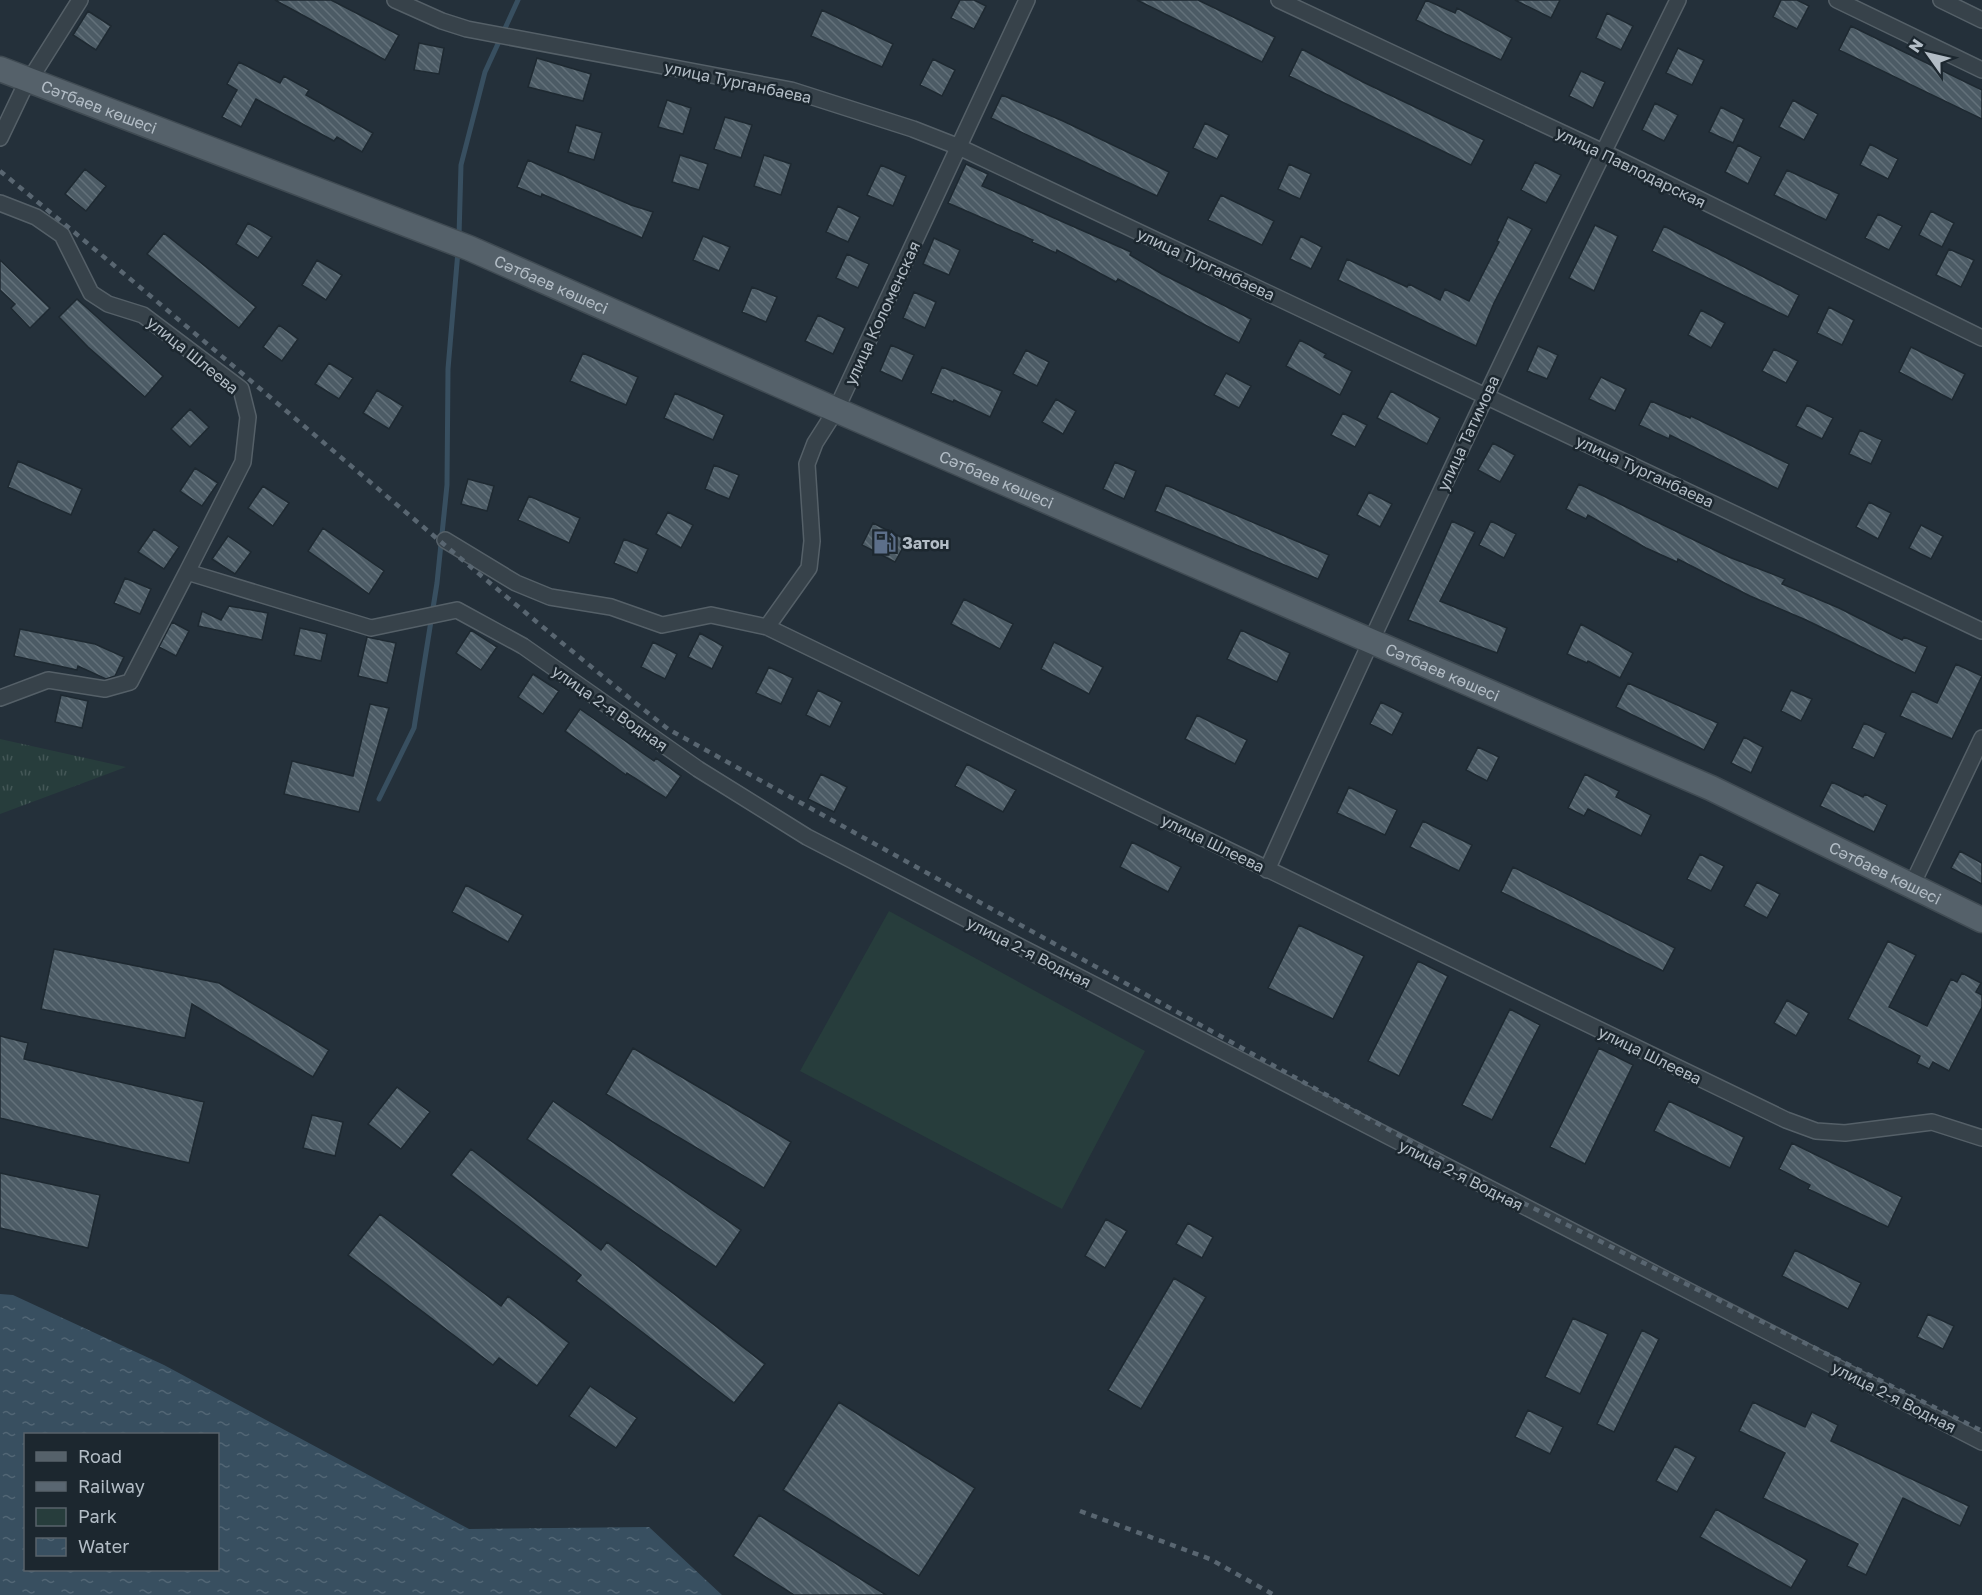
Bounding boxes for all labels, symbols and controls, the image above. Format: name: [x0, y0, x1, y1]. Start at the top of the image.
north arrow: [1898, 24, 1958, 84]
text: N: [1904, 35, 1927, 56]
street label: улица Турганбаева: [663, 57, 813, 107]
street label: Сәтбаев көшесі: [38, 76, 160, 138]
street label: улица Павлодарская: [1553, 122, 1709, 212]
street label: улица Турганбаева: [1134, 223, 1278, 305]
street label: улица Коломенская: [840, 238, 924, 388]
street label: Сәтбаев көшесі: [491, 250, 611, 318]
street label: улица Шлеева: [143, 312, 243, 398]
street label: улица Татимова: [1433, 372, 1503, 494]
street label: улица Турганбаева: [1573, 430, 1717, 512]
street label: Сәтбаев көшесі: [936, 446, 1057, 513]
fuel station icon: Затон: [871, 530, 897, 556]
place label: Затон: [902, 533, 949, 553]
street label: Сәтбаев көшесі: [1382, 639, 1503, 706]
street label: улица 2-я Водная: [548, 660, 672, 756]
street label: улица Шлеева: [1158, 809, 1268, 877]
street label: Сәтбаев көшесі: [1826, 837, 1945, 909]
street label: улица 2-я Водная: [963, 912, 1095, 992]
street label: улица Шлеева: [1595, 1021, 1705, 1089]
street label: улица 2-я Водная: [1395, 1135, 1527, 1215]
street label: улица 2-я Водная: [1828, 1357, 1960, 1437]
legend: [24, 1433, 219, 1571]
text: Road: [78, 1445, 122, 1467]
text: Railway: [78, 1475, 145, 1497]
text: Park: [78, 1505, 117, 1527]
text: Water: [78, 1535, 129, 1557]

